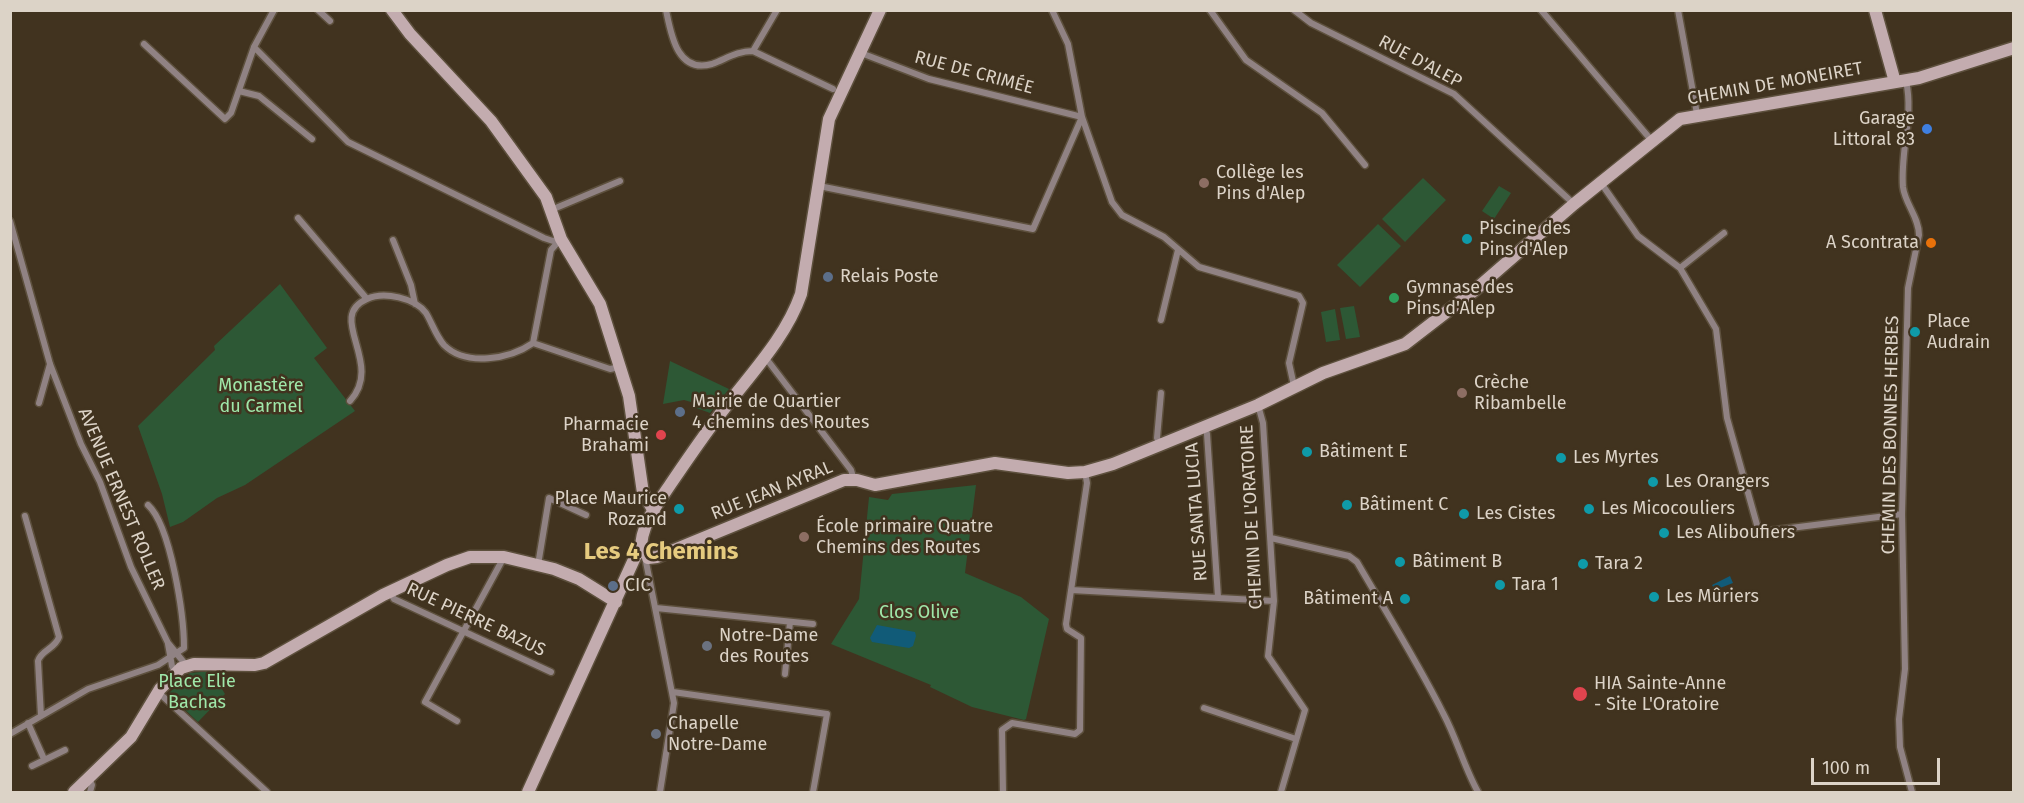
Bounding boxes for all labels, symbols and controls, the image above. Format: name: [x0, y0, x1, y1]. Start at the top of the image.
street label: RUE D'ALEP: [1375, 31, 1465, 93]
street label: RUE DE CRIMÉE: [912, 47, 1036, 99]
street label: CHEMIN DE MONEIRET: [1686, 58, 1864, 110]
place label: Garage Littoral 83: [1833, 108, 1915, 150]
marker: Garage Littoral 83: [1920, 122, 1934, 136]
place label: Collège les Pins d'Alep: [1216, 162, 1305, 204]
marker: Collège les Pins d'Alep: [1197, 176, 1211, 190]
place label: Piscine des Pins d'Alep: [1479, 218, 1571, 260]
marker: Piscine des Pins d'Alep: [1460, 232, 1474, 246]
place label: A Scontrata: [1826, 232, 1919, 254]
marker: A Scontrata: [1924, 236, 1938, 250]
place label: Relais Poste: [840, 266, 939, 288]
marker: Relais Poste: [821, 270, 835, 284]
place label: Gymnase des Pins d'Alep: [1406, 277, 1514, 320]
marker: Gymnase des Pins d'Alep: [1387, 291, 1401, 305]
place label: Place Audrain: [1927, 311, 1990, 354]
street label: CHEMIN DES BONNES HERBES: [1878, 315, 1904, 555]
marker: Place Audrain: [1908, 325, 1922, 339]
place label: Crèche Ribambelle: [1474, 372, 1566, 415]
park label: Monastère du Carmel: [218, 375, 304, 418]
marker: Crèche Ribambelle: [1455, 386, 1469, 400]
place label: Mairie de Quartier 4 chemins des Routes: [692, 391, 869, 434]
street label: AVENUE ERNEST ROLLER: [73, 405, 169, 593]
marker: Mairie de Quartier 4 chemins des Routes: [673, 405, 687, 419]
place label: Pharmacie Brahami: [563, 414, 649, 456]
street label: CHEMIN DE L'ORATOIRE: [1236, 424, 1268, 610]
marker: Pharmacie Brahami: [654, 428, 668, 442]
place label: Bâtiment E: [1319, 441, 1408, 463]
street label: RUE SANTA LUCIA: [1181, 442, 1213, 582]
marker: Bâtiment E: [1300, 445, 1314, 459]
place label: Les Myrtes: [1573, 447, 1659, 469]
marker: Les Myrtes: [1554, 451, 1568, 465]
street label: RUE JEAN AYRAL: [708, 457, 836, 525]
place label: Les Orangers: [1665, 471, 1770, 493]
marker: Les Orangers: [1646, 475, 1660, 489]
place label: Place Maurice Rozand: [555, 488, 667, 530]
place label: Bâtiment C: [1359, 494, 1448, 516]
marker: Bâtiment C: [1340, 498, 1354, 512]
place label: Les Micocouliers: [1601, 498, 1735, 520]
marker: Place Maurice Rozand: [672, 502, 686, 516]
marker: Les Micocouliers: [1582, 502, 1596, 516]
place label: Les Cistes: [1476, 503, 1556, 525]
marker: Les Cistes: [1457, 507, 1471, 521]
place label: École primaire Quatre Chemins des Routes: [816, 516, 993, 558]
place label: Les Aliboufiers: [1676, 522, 1795, 544]
marker: Les Aliboufiers: [1657, 526, 1671, 540]
marker: École primaire Quatre Chemins des Routes: [797, 530, 811, 544]
district label: Les 4 Chemins: [584, 538, 738, 566]
place label: Bâtiment B: [1412, 551, 1502, 573]
place label: Tara 2: [1595, 553, 1643, 575]
marker: Bâtiment B: [1393, 555, 1407, 569]
marker: Tara 2: [1576, 557, 1590, 571]
place label: Tara 1: [1512, 574, 1559, 596]
place label: CIC: [625, 575, 650, 597]
street label: RUE PIERRE BAZUS: [403, 578, 549, 662]
marker: Tara 1: [1493, 578, 1507, 592]
marker: CIC: [606, 579, 620, 593]
place label: Les Mûriers: [1666, 586, 1759, 608]
place label: Bâtiment A: [1303, 588, 1393, 610]
marker: Les Mûriers: [1647, 590, 1661, 604]
marker: Bâtiment A: [1398, 592, 1412, 606]
park label: Clos Olive: [879, 602, 959, 624]
place label: Notre-Dame des Routes: [719, 625, 818, 668]
marker: Notre-Dame des Routes: [700, 639, 714, 653]
park label: Place Elie Bachas: [158, 671, 236, 714]
place label: HIA Sainte-Anne - Site L'Oratoire: [1594, 673, 1726, 716]
marker: HIA Sainte-Anne - Site L'Oratoire: [1571, 685, 1589, 703]
place label: Chapelle Notre-Dame: [668, 713, 767, 756]
marker: Chapelle Notre-Dame: [649, 727, 663, 741]
scale bar: [1814, 746, 1943, 784]
text: 100 m: [1822, 757, 1870, 779]

